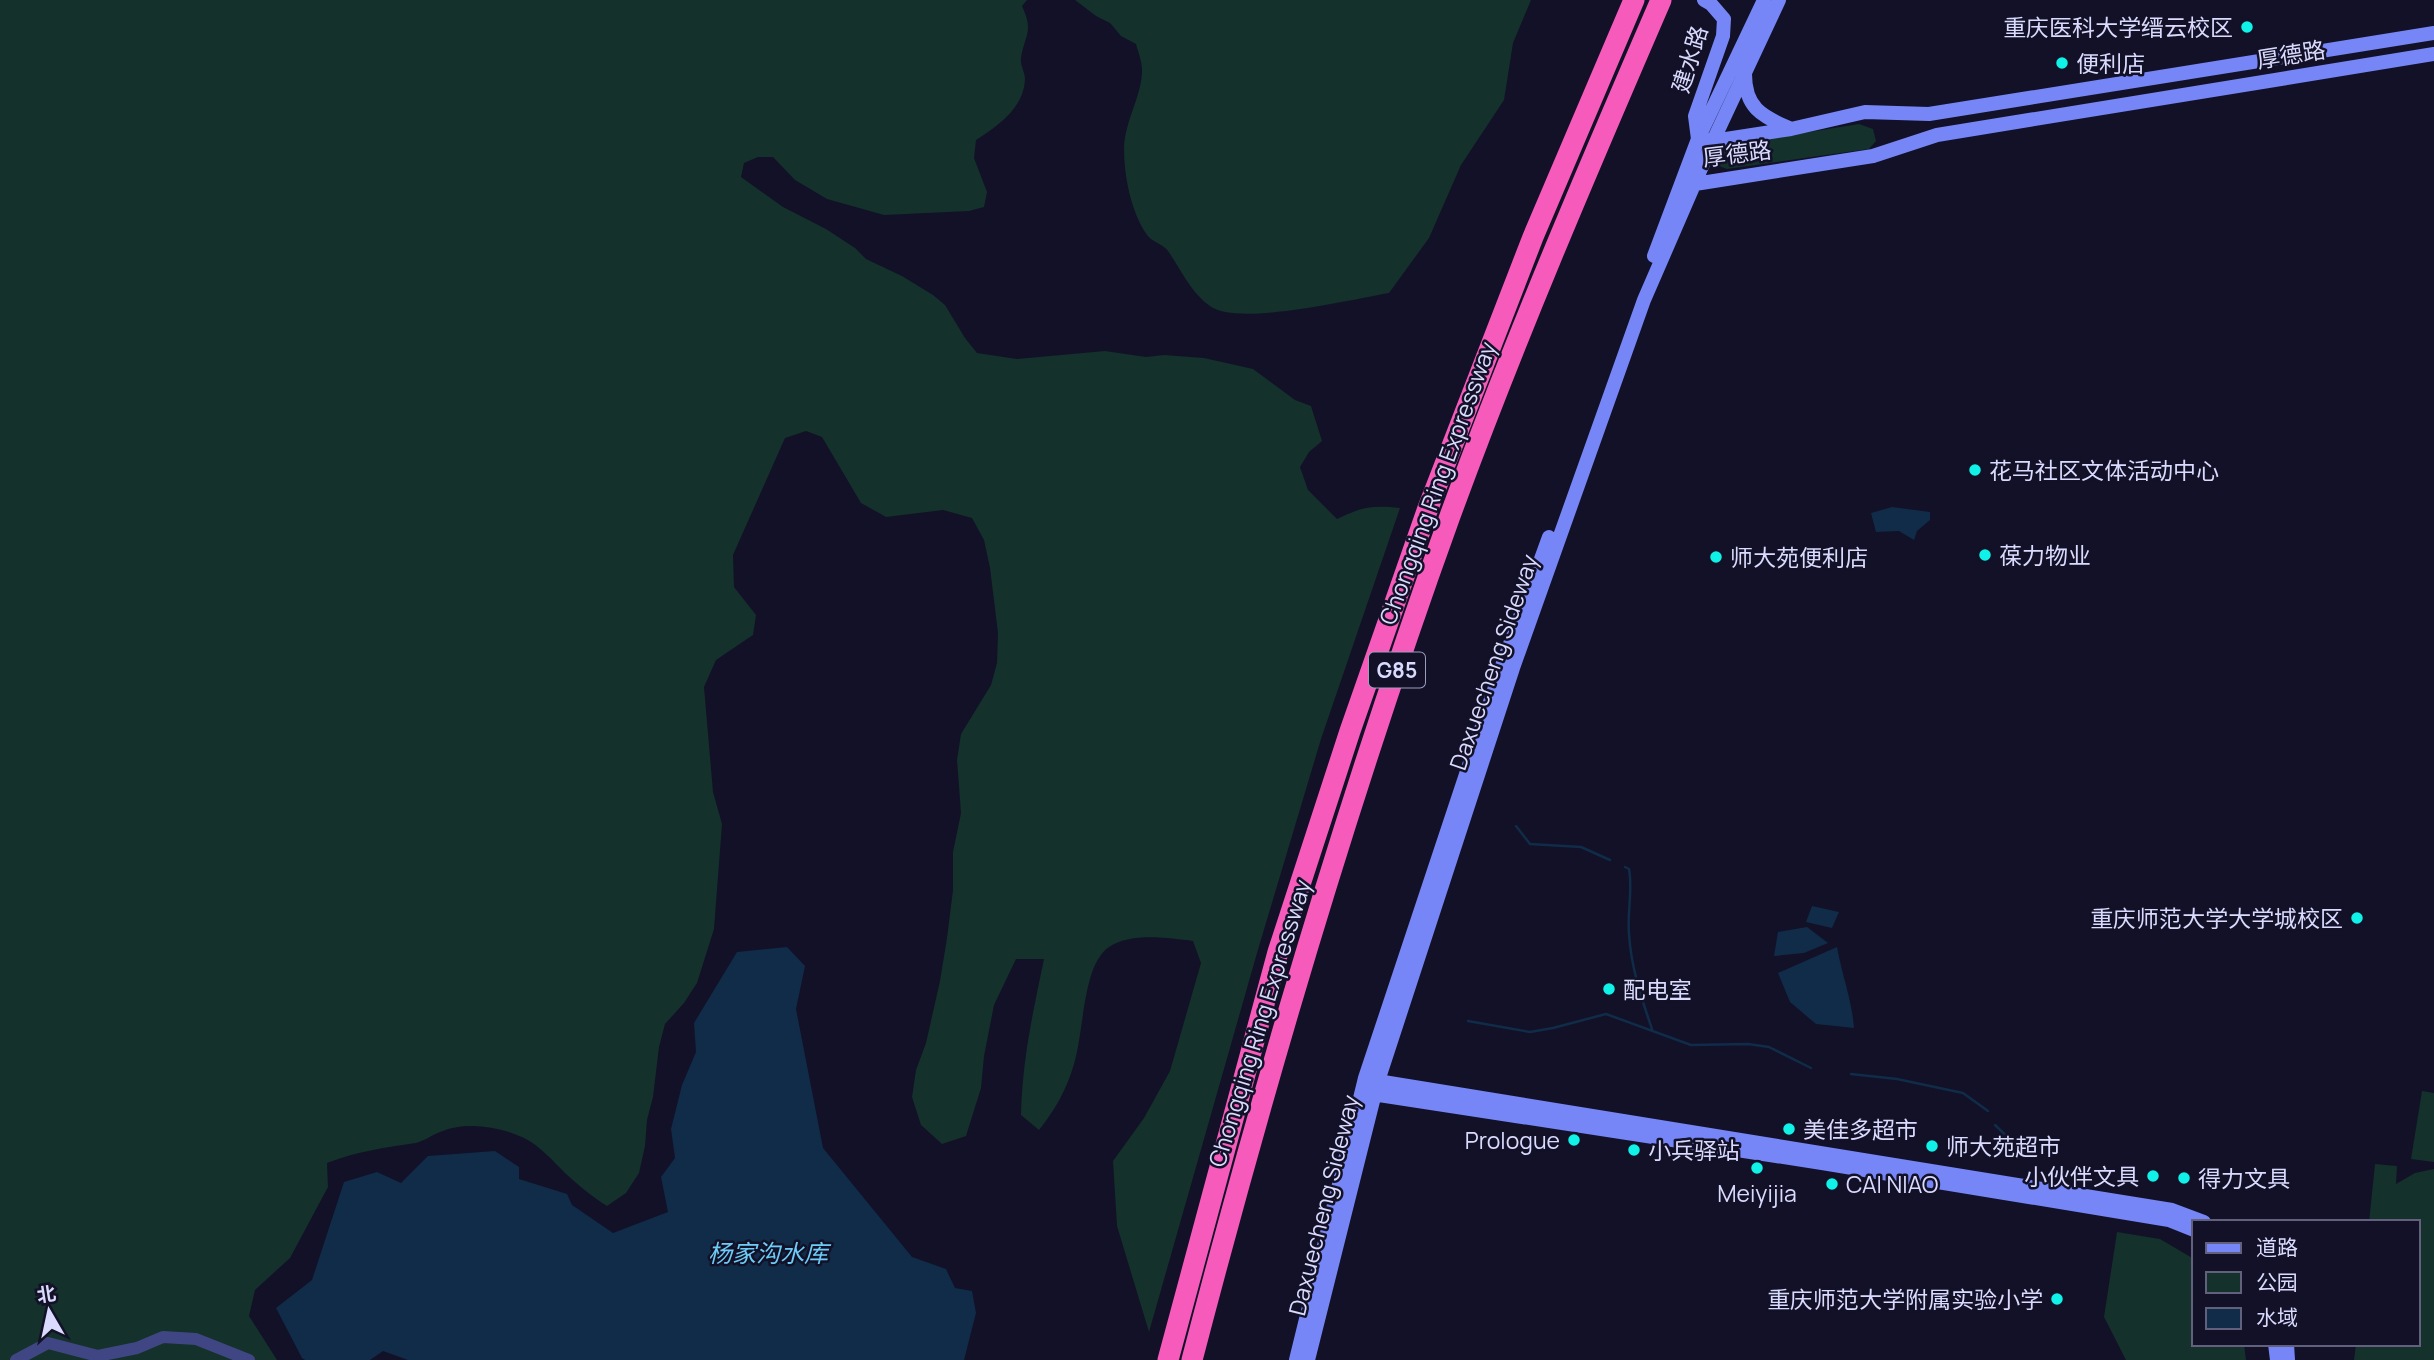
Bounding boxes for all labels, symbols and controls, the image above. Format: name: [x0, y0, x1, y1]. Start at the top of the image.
place label: 重庆医科大学缙云校区: [2003, 11, 2233, 43]
marker: 重庆医科大学缙云校区: [2239, 19, 2255, 35]
street label: 建水路: [1664, 21, 1714, 97]
street label: 厚德路: [2254, 33, 2328, 75]
place label: 便利店: [2076, 47, 2145, 79]
marker: 便利店: [2054, 55, 2070, 71]
street label: 厚德路: [1701, 133, 1773, 173]
street label: Chongqing Ring Expressway: [1371, 337, 1503, 629]
place label: 花马社区文体活动中心: [1989, 454, 2219, 486]
marker: 花马社区文体活动中心: [1967, 462, 1983, 478]
place label: 葆力物业: [1999, 539, 2091, 571]
place label: 师大苑便利店: [1730, 541, 1868, 573]
marker: 葆力物业: [1977, 547, 1993, 563]
marker: 师大苑便利店: [1708, 549, 1724, 565]
street label: Daxuecheng Sideway: [1441, 550, 1545, 774]
road number: G85: [1369, 652, 1425, 688]
street label: Chongqing Ring Expressway: [1200, 875, 1318, 1171]
place label: 重庆师范大学大学城校区: [2090, 902, 2343, 934]
marker: 重庆师范大学大学城校区: [2349, 910, 2365, 926]
place label: 配电室: [1623, 973, 1692, 1005]
marker: 配电室: [1601, 981, 1617, 997]
street label: Daxuecheng Sideway: [1280, 1091, 1366, 1319]
place label: 美佳多超市: [1803, 1113, 1918, 1145]
marker: 美佳多超市: [1781, 1121, 1797, 1137]
place label: Prologue: [1465, 1124, 1560, 1156]
place label: 师大苑超市: [1946, 1130, 2061, 1162]
marker: Prologue: [1566, 1132, 1582, 1148]
place label: 小兵驿站: [1648, 1134, 1740, 1166]
marker: 师大苑超市: [1924, 1138, 1940, 1154]
marker: 小兵驿站: [1626, 1142, 1642, 1158]
marker: Meiyijia: [1749, 1160, 1765, 1176]
place label: 小伙伴文具: [2024, 1160, 2139, 1192]
place label: 得力文具: [2198, 1162, 2290, 1194]
place label: CAI NIAO: [1846, 1168, 1938, 1200]
marker: 小伙伴文具: [2145, 1168, 2161, 1184]
marker: 得力文具: [2176, 1170, 2192, 1186]
marker: CAI NIAO: [1824, 1176, 1840, 1192]
place label: Meiyijia: [1717, 1177, 1797, 1209]
legend: [2192, 1220, 2420, 1346]
text: 道路: [2256, 1233, 2298, 1261]
water label: 杨家沟水库: [708, 1236, 832, 1269]
text: 公园: [2256, 1268, 2298, 1296]
north arrow: [14, 1276, 84, 1346]
text: 北: [35, 1280, 58, 1309]
place label: 重庆师范大学附属实验小学: [1767, 1283, 2043, 1315]
marker: 重庆师范大学附属实验小学: [2049, 1291, 2065, 1307]
text: 水域: [2256, 1303, 2298, 1331]

